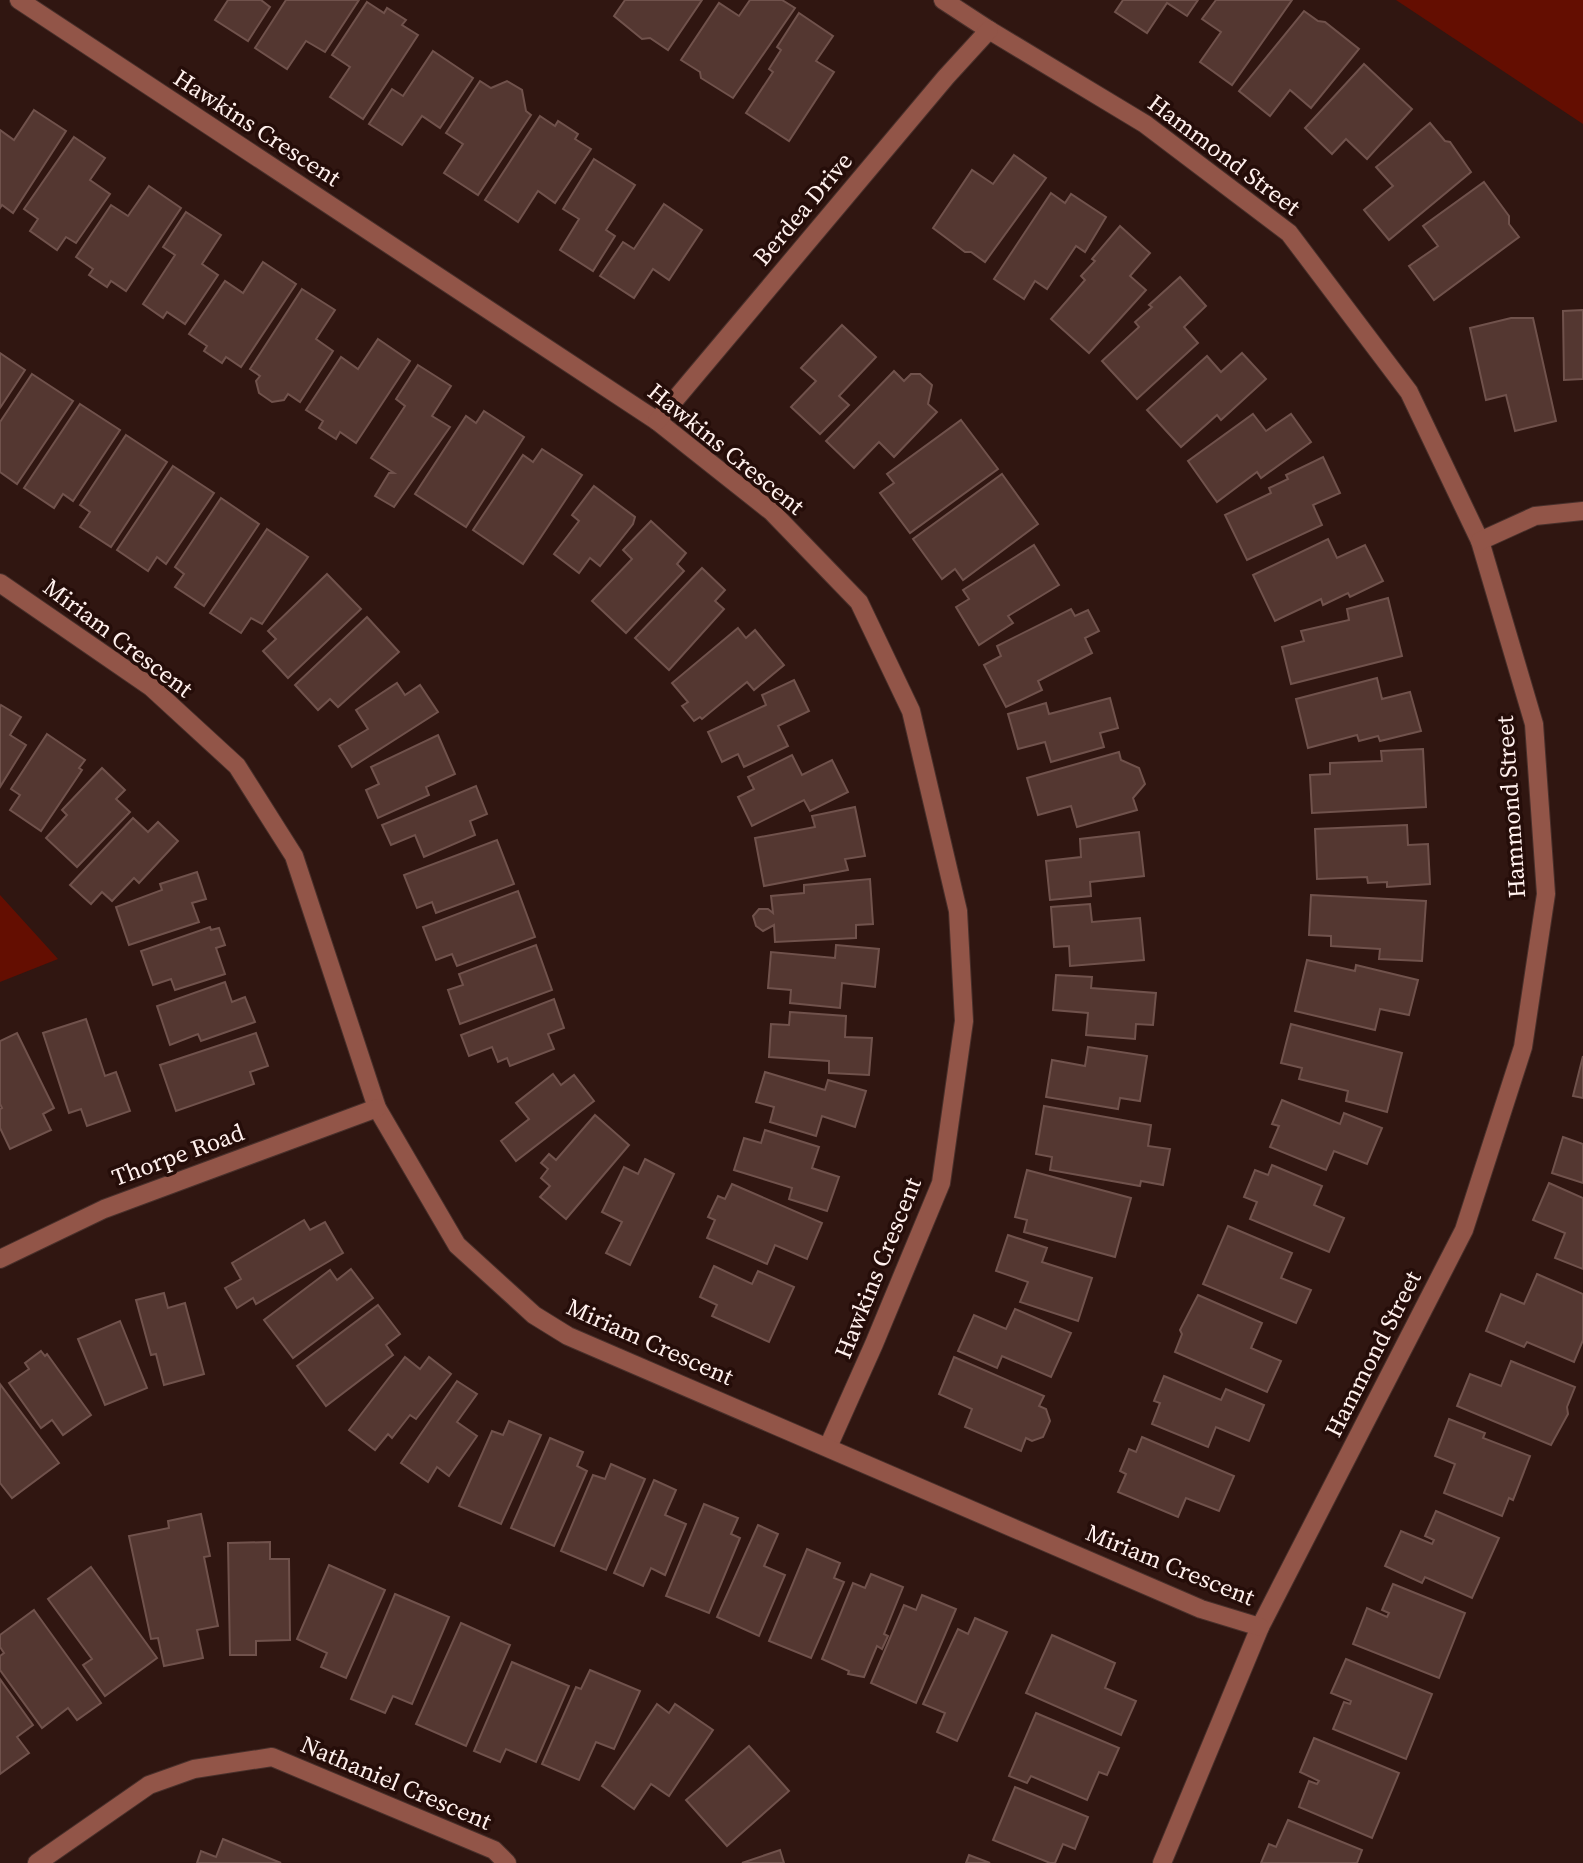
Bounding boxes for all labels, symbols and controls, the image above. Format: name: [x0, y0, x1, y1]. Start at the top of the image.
street label: Hawkins Crescent: [167, 61, 347, 194]
street label: Hammond Street: [1141, 86, 1307, 223]
street label: Berdea Drive: [745, 145, 860, 272]
street label: Hawkins Crescent: [641, 375, 812, 522]
street label: Miriam Crescent: [37, 570, 200, 705]
street label: Hammond Street: [1488, 715, 1533, 899]
street label: Thorpe Road: [107, 1115, 249, 1194]
street label: Hawkins Crescent: [826, 1172, 929, 1363]
street label: Hammond Street: [1316, 1265, 1429, 1443]
street label: Miriam Crescent: [562, 1290, 739, 1393]
street label: Miriam Crescent: [1081, 1516, 1260, 1613]
street label: Nathaniel Crescent: [296, 1727, 497, 1838]

